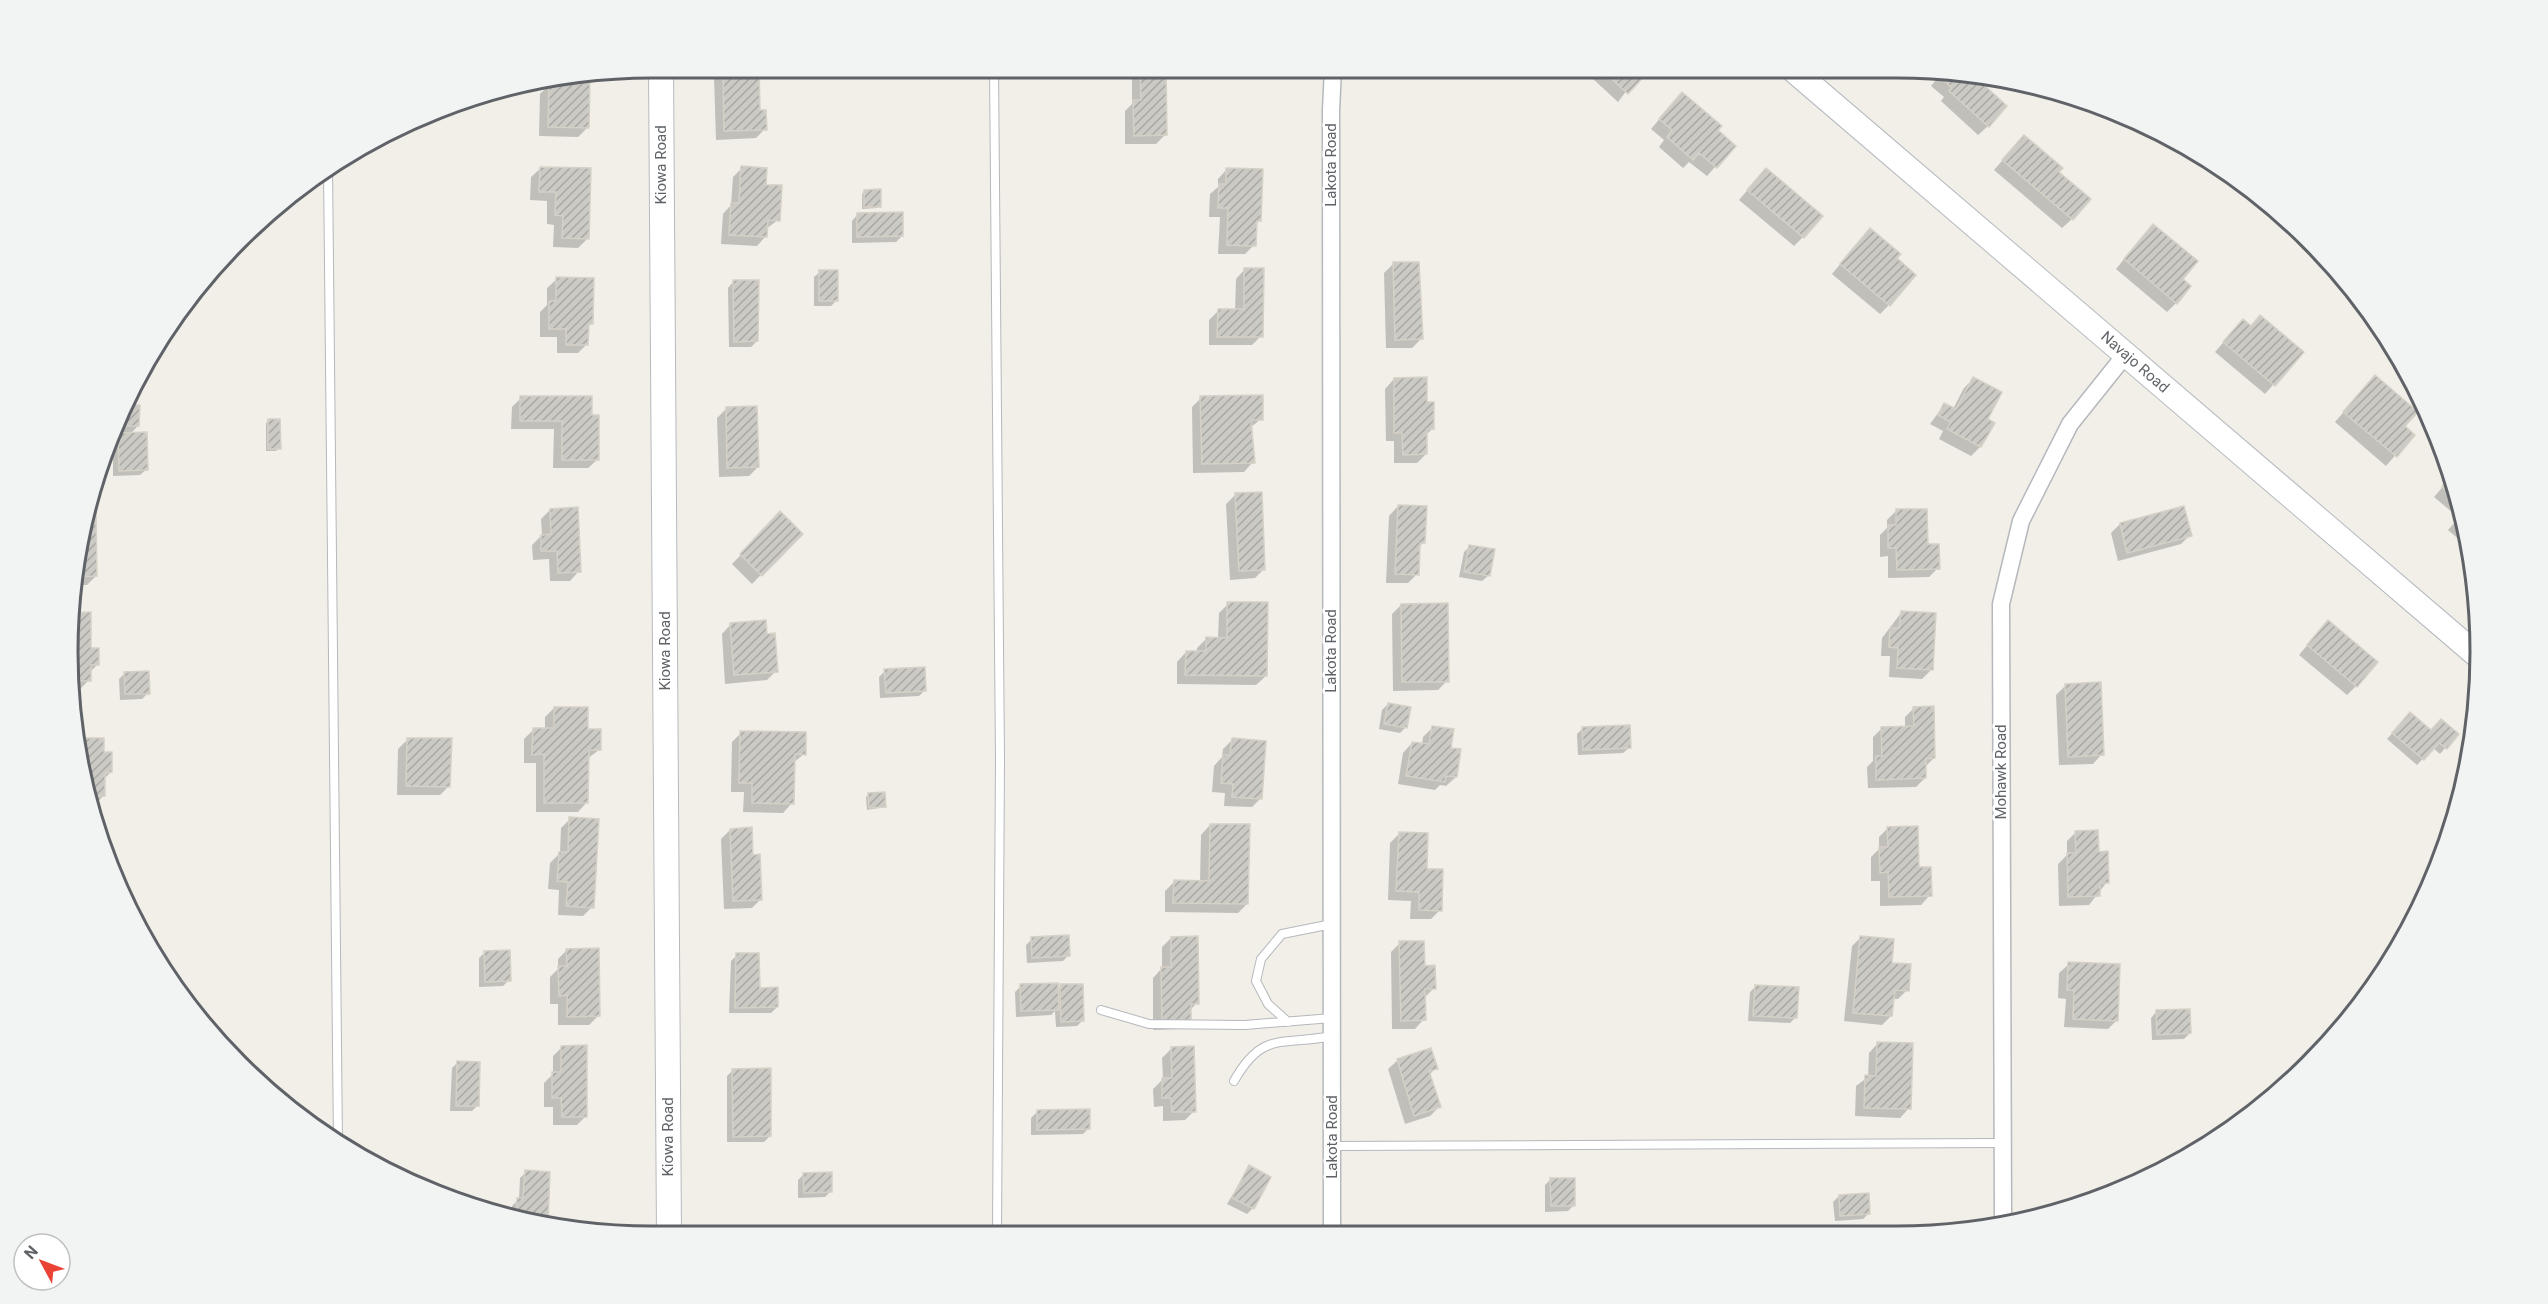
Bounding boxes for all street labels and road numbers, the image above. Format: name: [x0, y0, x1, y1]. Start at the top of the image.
street label: Lakota Road: [1322, 123, 1340, 207]
street label: Kiowa Road: [652, 125, 670, 205]
street label: Navajo Road: [2097, 328, 2173, 396]
street label: Lakota Road: [1322, 609, 1340, 693]
street label: Kiowa Road: [656, 611, 674, 691]
street label: Mohawk Road: [1992, 724, 2010, 820]
street label: Lakota Road: [1323, 1095, 1341, 1179]
street label: Kiowa Road: [659, 1097, 677, 1177]

